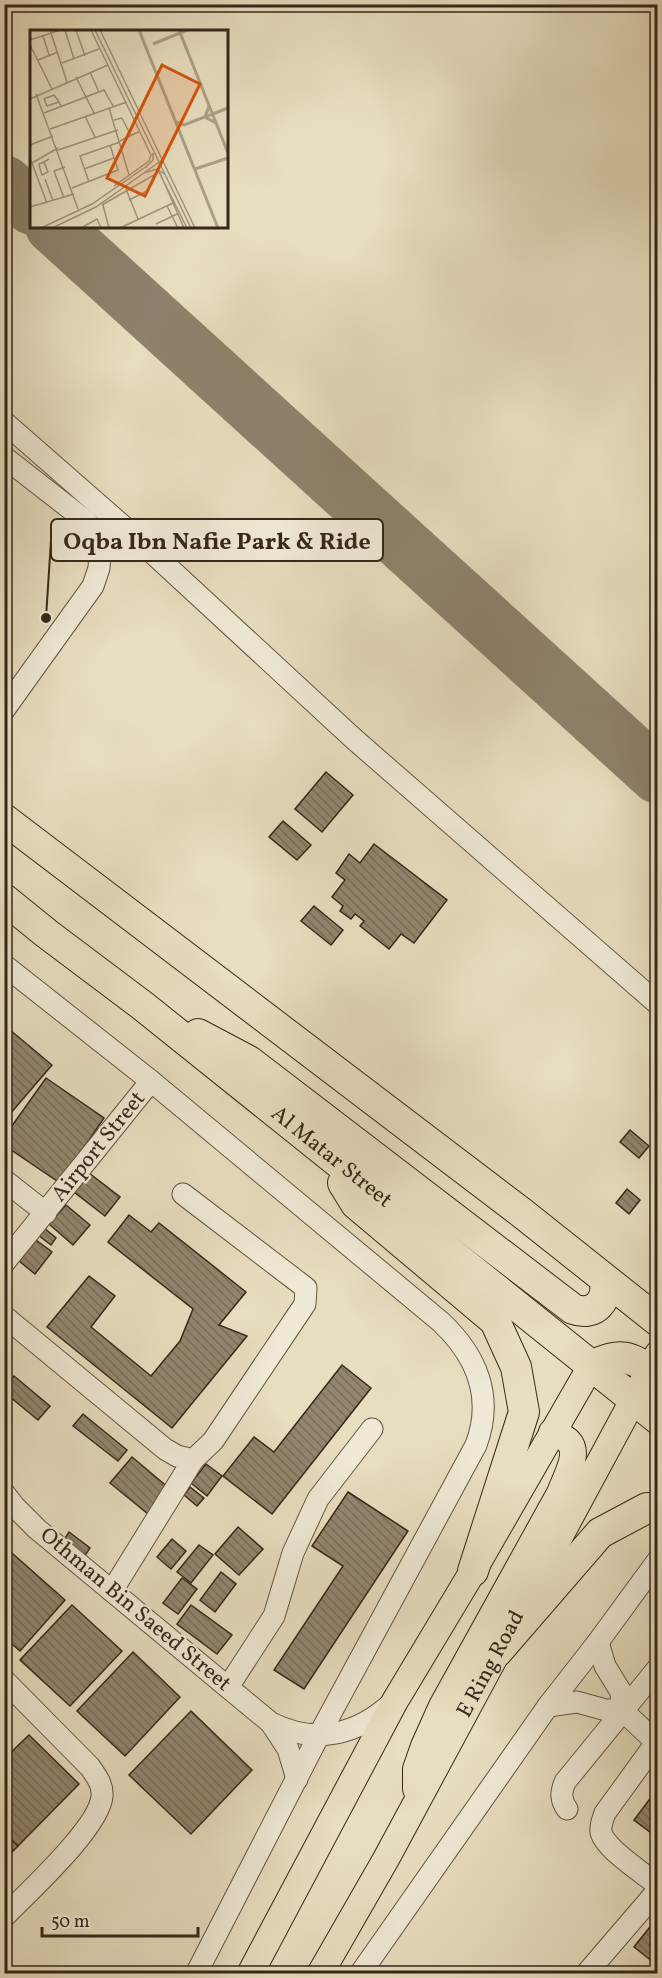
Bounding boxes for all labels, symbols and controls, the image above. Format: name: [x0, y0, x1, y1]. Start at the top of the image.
inset map: [30, 30, 228, 228]
callout: Oqba Ibn Nafie Park & Ride: [51, 519, 383, 561]
text: Oqba Ibn Nafie Park & Ride: [63, 526, 371, 560]
street label: Airport Street: [45, 1085, 154, 1209]
street label: Al Matar Street: [264, 1099, 399, 1216]
street label: Othman Bin Saeed Street: [33, 1521, 238, 1700]
street label: E Ring Road: [449, 1605, 533, 1723]
scale bar: [42, 1900, 198, 1938]
text: 50 m: [51, 1910, 90, 1935]

